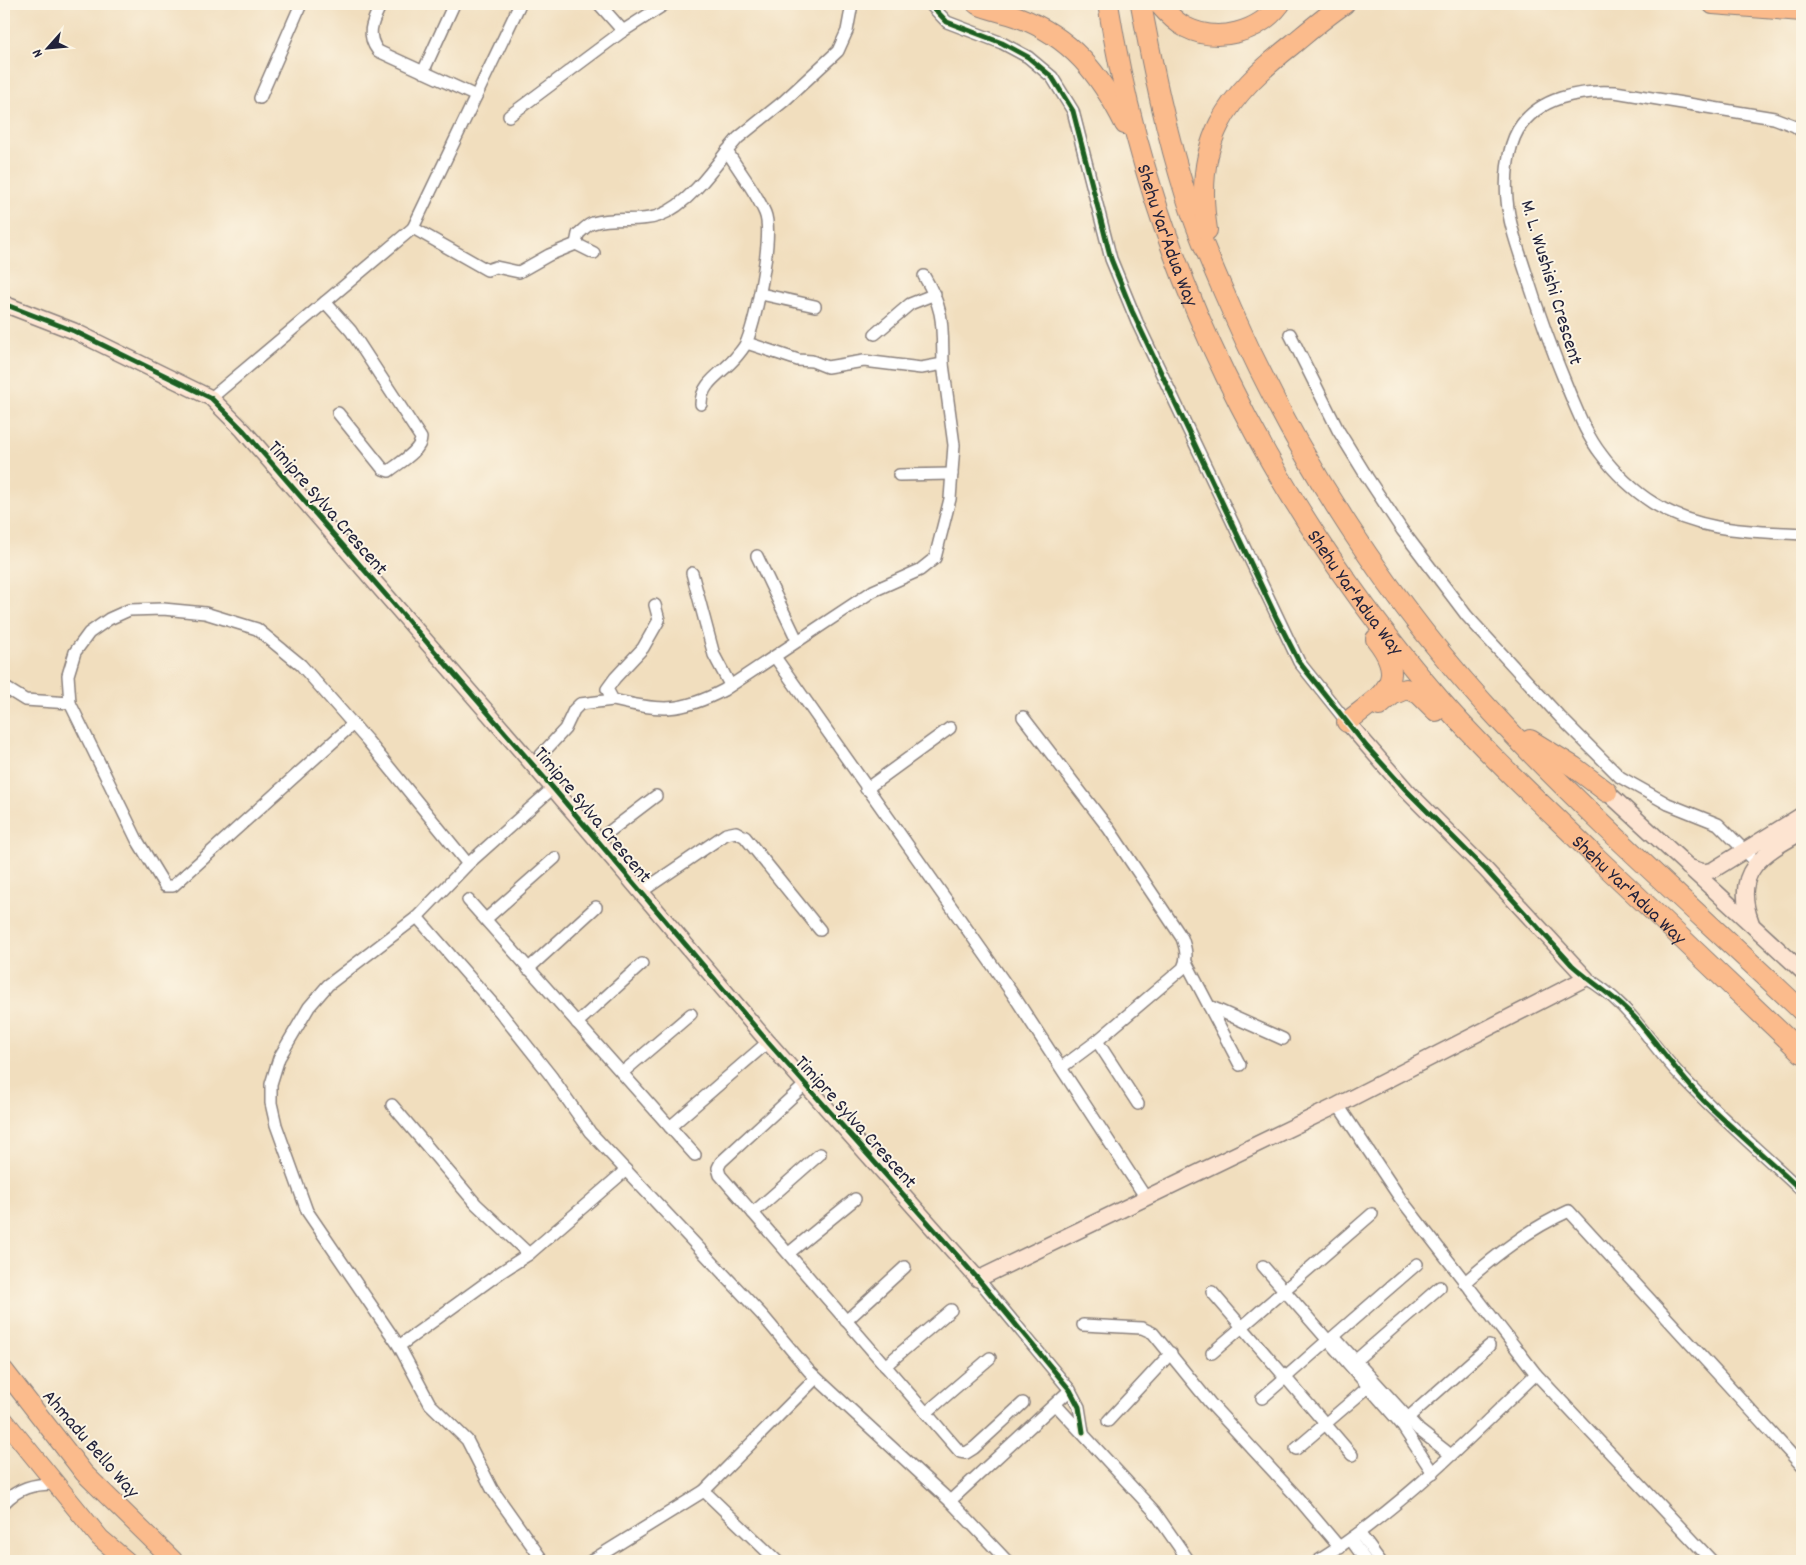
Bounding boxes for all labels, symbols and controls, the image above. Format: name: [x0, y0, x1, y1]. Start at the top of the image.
north arrow: [22, 22, 72, 72]
text: N: [28, 45, 49, 61]
street label: Shehu Yar'Adua Way: [1128, 161, 1204, 312]
street label: M. L. Wushishi Crescent: [1512, 197, 1588, 369]
street label: Timipre Sylva Crescent: [260, 435, 393, 583]
street label: Shehu Yar'Adua Way: [1299, 525, 1409, 663]
street label: Timipre Sylva Crescent: [526, 741, 657, 890]
street label: Shehu Yar'Adua Way: [1564, 830, 1692, 953]
street label: Timipre Sylva Crescent: [787, 1050, 922, 1196]
street label: Ahmadu Bello Way: [35, 1384, 146, 1506]

